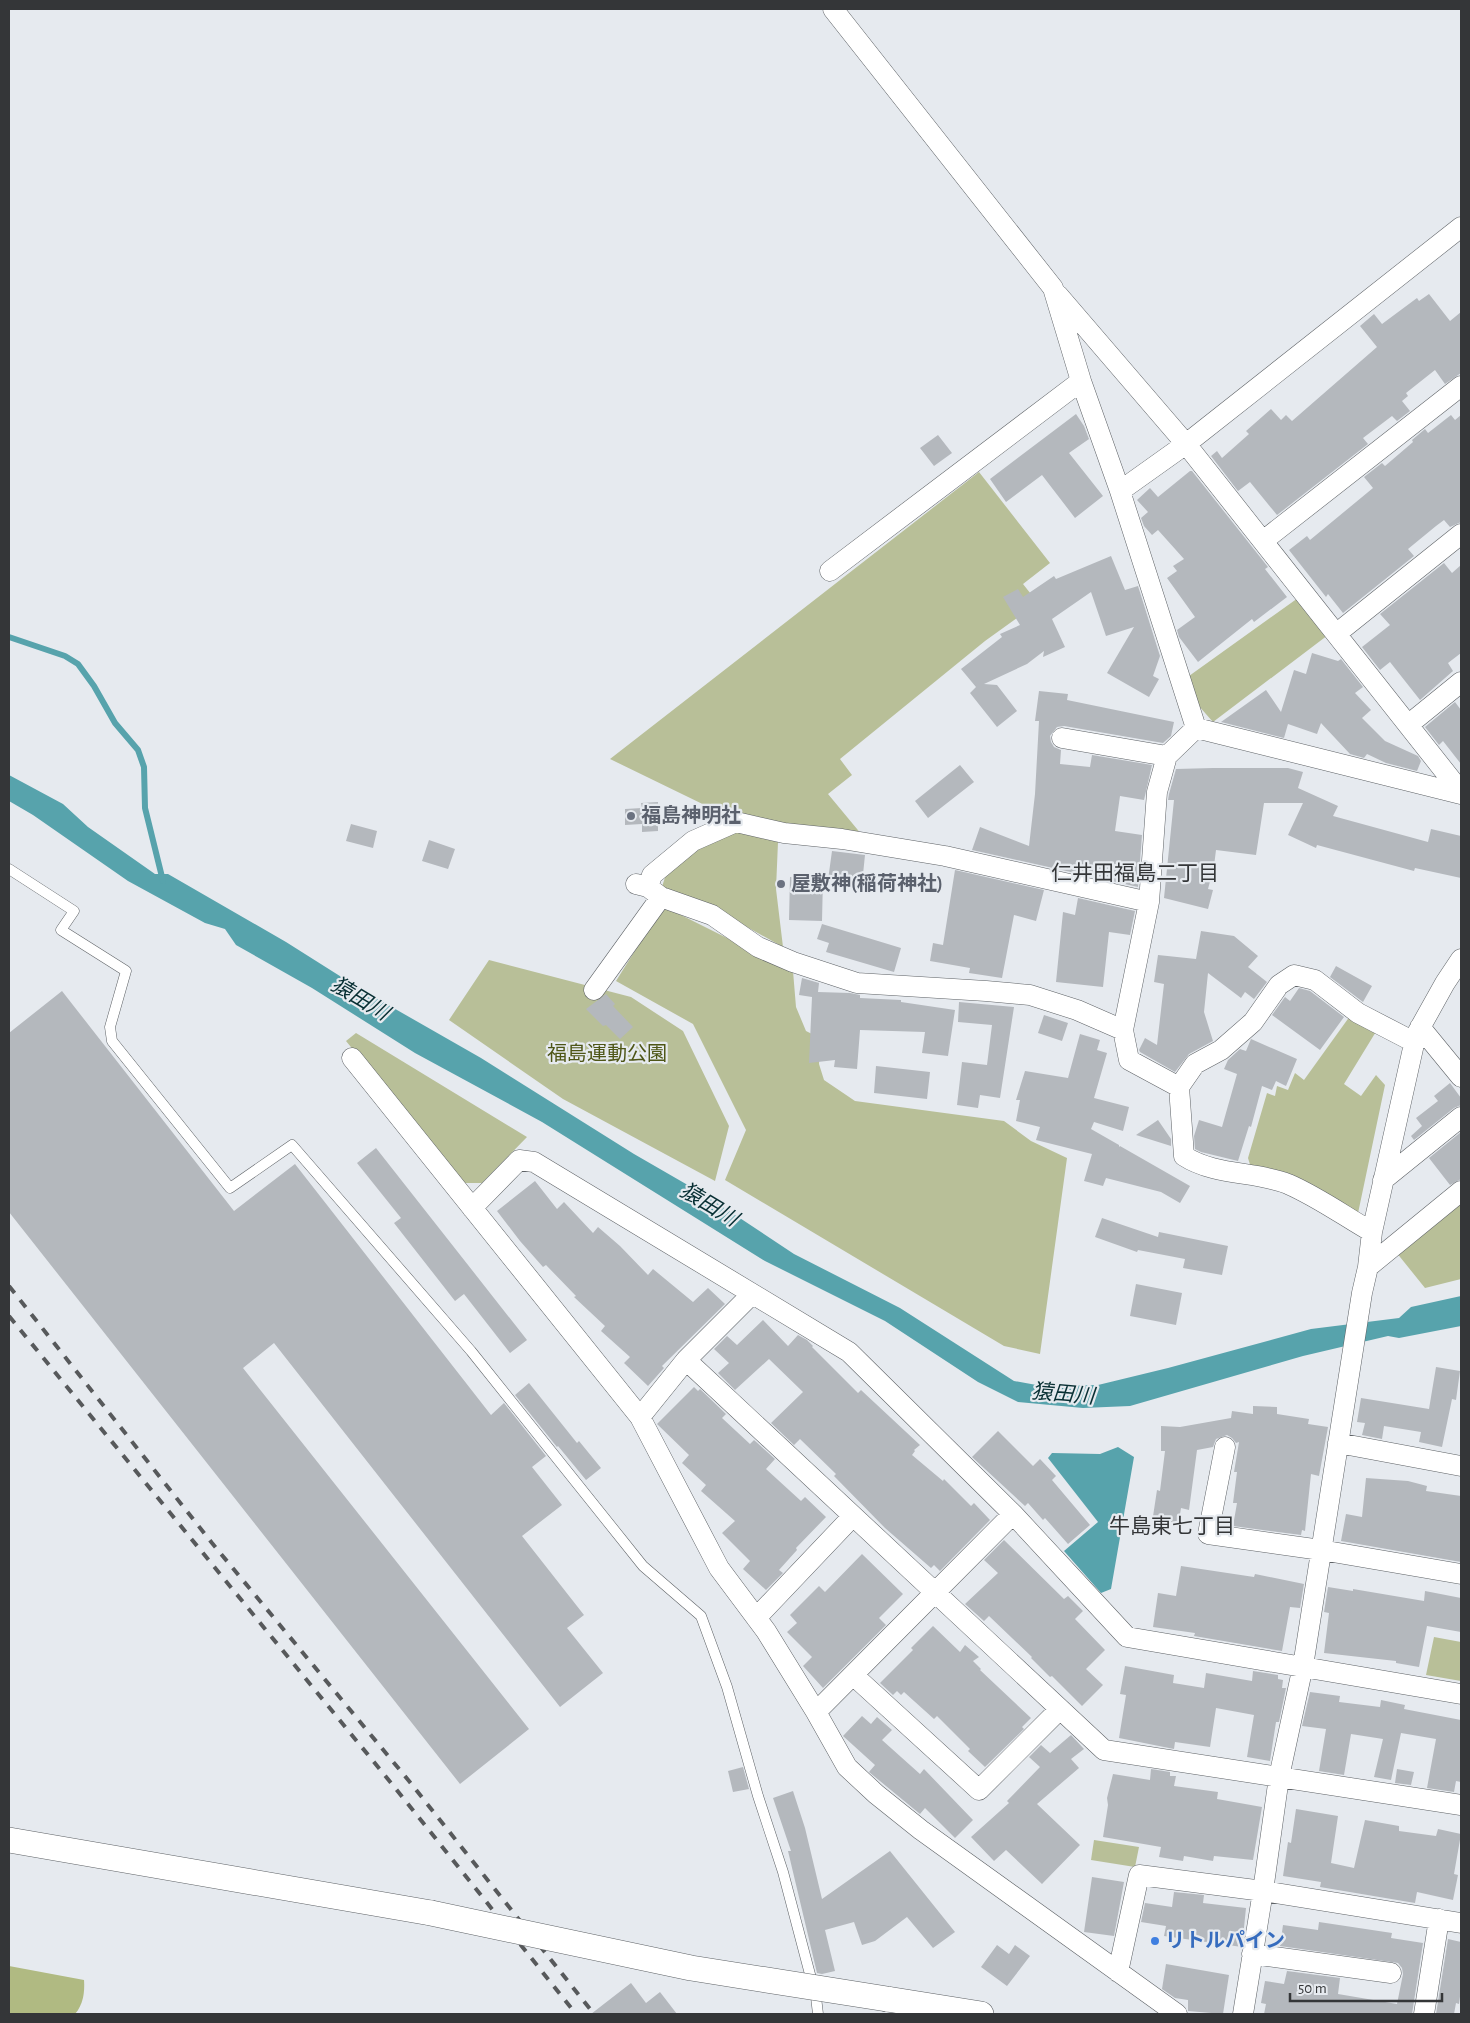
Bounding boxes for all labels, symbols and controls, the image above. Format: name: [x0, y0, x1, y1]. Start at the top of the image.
place label: 福島神明社: [641, 804, 741, 826]
marker: 福島神明社: [625, 810, 637, 822]
district label: 仁井田福島二丁目: [1051, 862, 1219, 884]
place label: 屋敷神(稲荷神社): [791, 872, 943, 894]
marker: 屋敷神(稲荷神社): [775, 878, 787, 890]
water label: 猿田川: [328, 973, 395, 1025]
park label: 福島運動公園: [547, 1043, 667, 1064]
water label: 猿田川: [677, 1179, 744, 1231]
water label: 猿田川: [1031, 1380, 1097, 1407]
district label: 牛島東七丁目: [1109, 1515, 1235, 1537]
place label: リトルパイン: [1165, 1930, 1285, 1951]
marker: リトルパイン: [1149, 1935, 1161, 1947]
scale bar: [1290, 1970, 1442, 2002]
text: 50 m: [1298, 1981, 1327, 1996]

